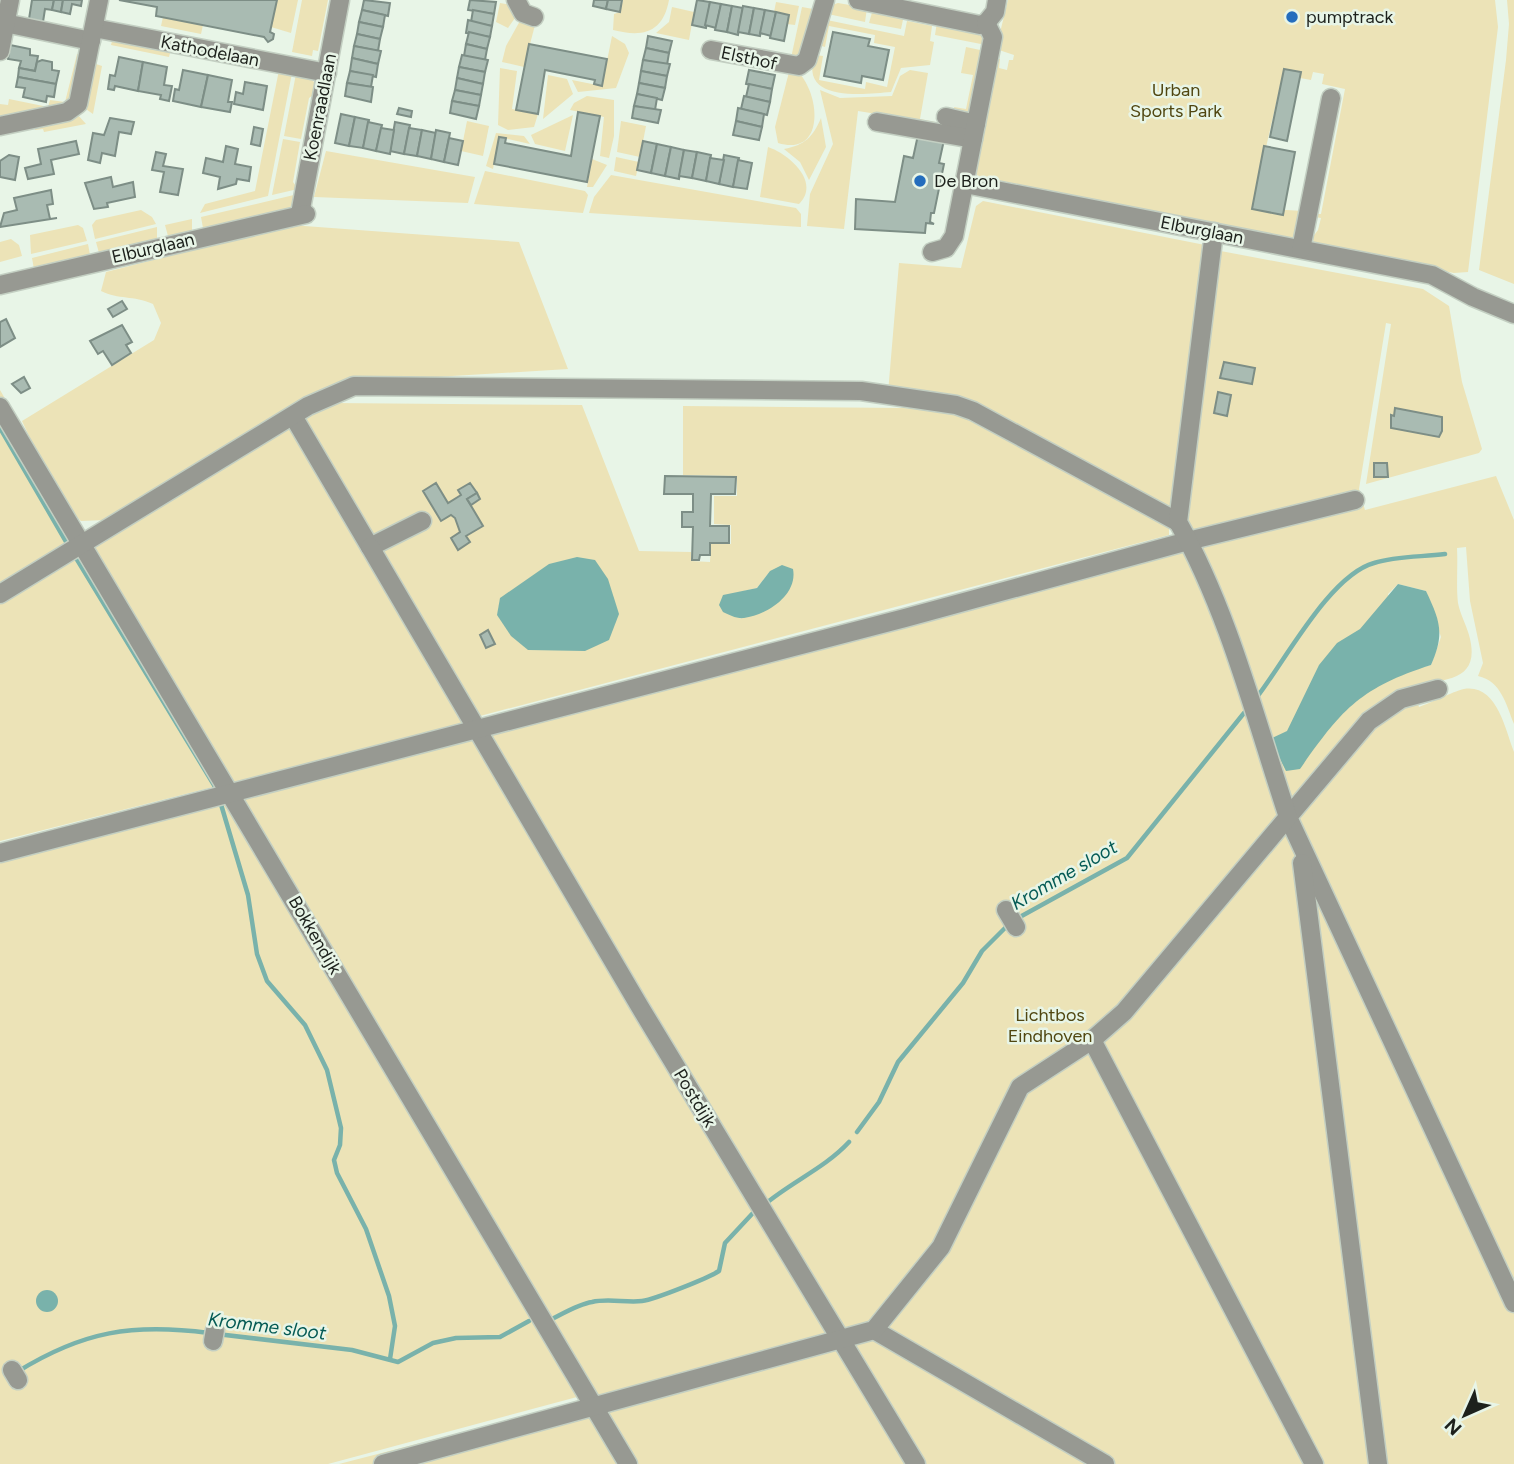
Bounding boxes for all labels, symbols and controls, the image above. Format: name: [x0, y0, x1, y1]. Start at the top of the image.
place label: pumptrack: [1306, 6, 1393, 28]
marker: pumptrack: [1284, 9, 1300, 25]
street label: Kathodelaan: [159, 31, 261, 71]
street label: Elsthof: [719, 41, 779, 75]
street label: Koenraadlaan: [299, 52, 341, 162]
park label: Urban Sports Park: [1130, 79, 1222, 122]
place label: De Bron: [934, 170, 998, 192]
marker: De Bron: [912, 173, 928, 189]
street label: Elburglaan: [1159, 211, 1245, 249]
street label: Elburglaan: [109, 228, 197, 268]
water label: Kromme sloot: [1007, 835, 1122, 915]
street label: Bokkendijk: [284, 892, 346, 978]
park label: Lichtbos Eindhoven: [1008, 1004, 1092, 1047]
street label: Postdijk: [669, 1065, 721, 1131]
water label: Kromme sloot: [207, 1307, 328, 1345]
north arrow: [1430, 1380, 1500, 1450]
text: N: [1440, 1413, 1467, 1440]

